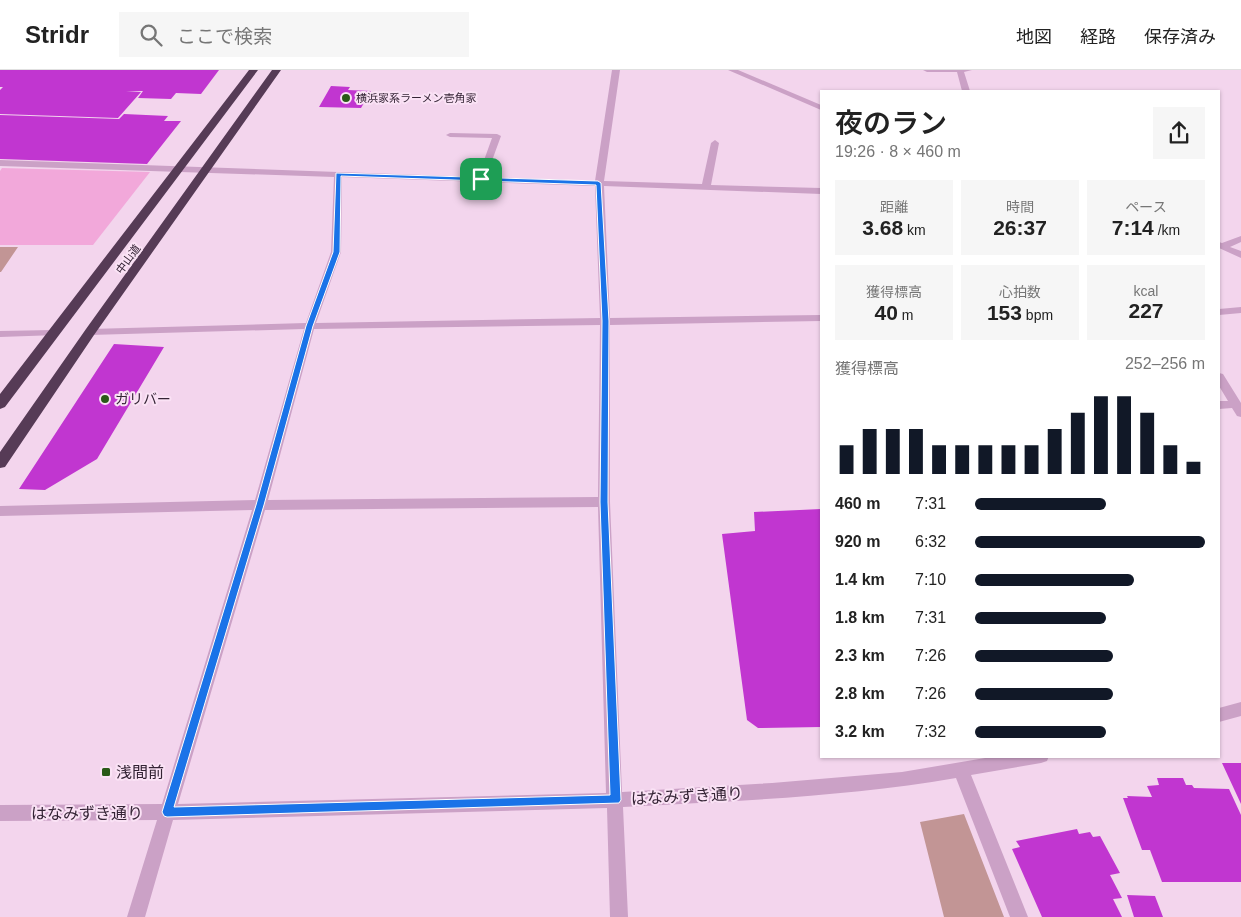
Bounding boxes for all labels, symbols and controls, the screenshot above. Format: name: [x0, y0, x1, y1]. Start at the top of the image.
search box: [119, 12, 469, 57]
text: Stridr: [25, 21, 89, 48]
icon: search: [137, 21, 165, 49]
text: ここで検索: [177, 26, 272, 47]
text: 地図: [1016, 27, 1052, 47]
text: 経路: [1080, 27, 1116, 47]
text: 保存済み: [1144, 27, 1216, 47]
marker: 横浜家系ラーメン壱角家: [340, 92, 352, 104]
place label: 横浜家系ラーメン壱角家: [356, 92, 477, 104]
button: share: [1153, 107, 1205, 159]
text: 夜のラン: [835, 108, 947, 139]
text: 19:26 · 8 × 460 m: [835, 143, 961, 160]
pin: [460, 158, 502, 200]
icon: arrive: [467, 165, 495, 193]
text: 距離: [880, 199, 908, 215]
text: 時間: [1006, 199, 1034, 215]
text: ペース: [1125, 199, 1167, 215]
text: 3.68: [862, 216, 903, 239]
text: 26:37: [993, 216, 1047, 239]
text: 7:14: [1112, 216, 1154, 239]
text: km: [903, 222, 926, 238]
text: /km: [1154, 222, 1180, 238]
street label: 中山道: [113, 242, 143, 276]
text: kcal: [1134, 283, 1158, 299]
text: 獲得標高: [866, 284, 922, 300]
text: 心拍数: [999, 284, 1041, 300]
text: 227: [1128, 299, 1164, 322]
text: 40: [875, 301, 898, 324]
text: 153: [987, 301, 1022, 324]
text: m: [898, 307, 913, 323]
text: bpm: [1022, 307, 1053, 323]
text: 252–256 m: [1125, 355, 1205, 372]
text: 獲得標高: [835, 360, 899, 377]
place label: ガリバー: [115, 391, 171, 407]
marker: ガリバー: [99, 393, 111, 405]
text: 460 m: [835, 495, 880, 512]
text: 7:31: [915, 495, 946, 512]
text: 920 m: [835, 533, 880, 550]
text: 6:32: [915, 533, 946, 550]
text: 1.4 km: [835, 571, 885, 588]
text: 7:10: [915, 571, 946, 588]
text: 1.8 km: [835, 609, 885, 626]
text: 7:31: [915, 609, 946, 626]
text: 2.3 km: [835, 647, 885, 664]
text: 7:26: [915, 647, 946, 664]
text: 2.8 km: [835, 685, 885, 702]
text: 7:26: [915, 685, 946, 702]
text: 3.2 km: [835, 723, 885, 740]
text: 7:32: [915, 723, 946, 740]
place label: 浅間前: [116, 764, 164, 781]
marker: 浅間前: [100, 766, 112, 778]
street label: はなみずき通り: [631, 785, 743, 807]
street label: はなみずき通り: [31, 805, 143, 822]

